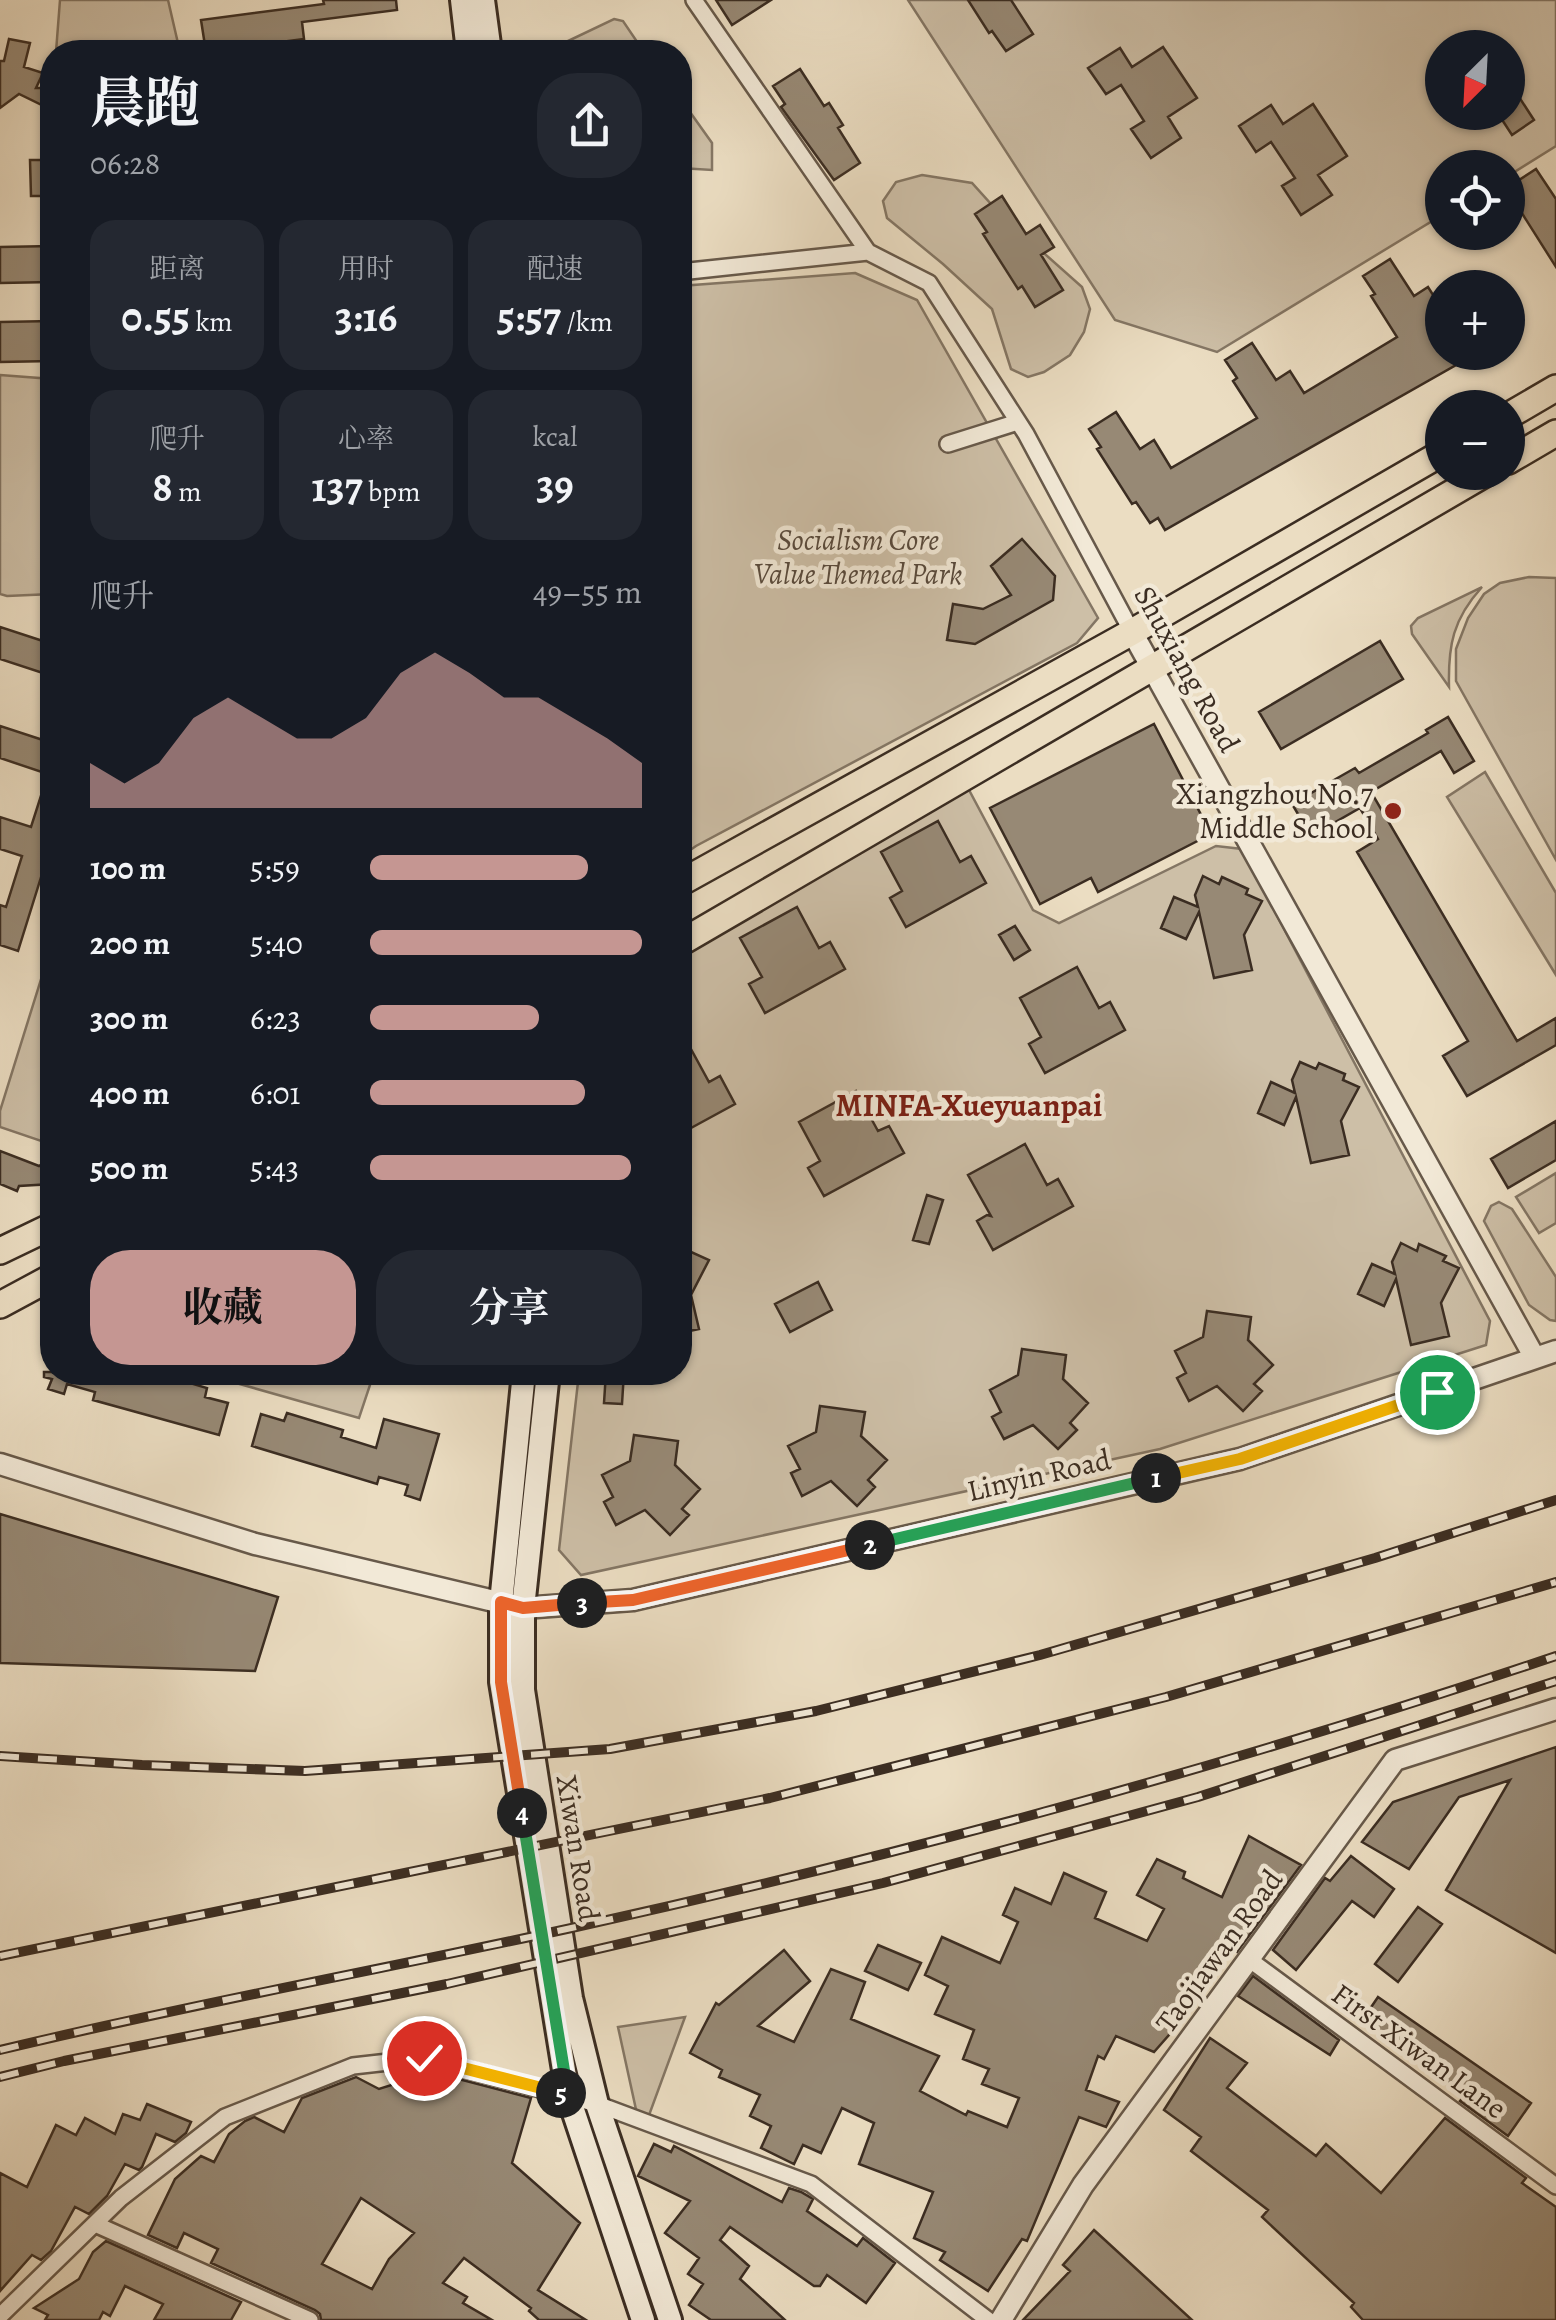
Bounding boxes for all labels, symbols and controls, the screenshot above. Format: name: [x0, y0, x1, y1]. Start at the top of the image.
north arrow: [1425, 30, 1525, 130]
map controls: [1425, 30, 1525, 490]
text: 晨跑: [90, 66, 200, 141]
button: share: [537, 73, 642, 178]
text: 06:28: [90, 141, 160, 185]
button: locate: [1425, 150, 1525, 250]
text: 距离: [149, 250, 205, 288]
text: 用时: [338, 250, 394, 288]
text: 配速: [527, 250, 583, 288]
button: +: [1425, 270, 1525, 370]
text: 0.55: [121, 288, 190, 345]
text: 3:16: [335, 288, 397, 345]
text: 5:57: [497, 288, 561, 345]
text: km: [190, 303, 233, 341]
text: /km: [561, 303, 613, 341]
button: −: [1425, 390, 1525, 490]
text: kcal: [533, 418, 577, 456]
text: 爬升: [149, 420, 205, 458]
text: 心率: [338, 420, 394, 458]
text: 39: [536, 456, 574, 513]
text: 8: [152, 458, 173, 515]
text: 137: [312, 458, 363, 515]
text: m: [173, 473, 202, 511]
text: bpm: [363, 473, 420, 511]
park label: Socialism Core Value Themed Park: [754, 520, 962, 594]
text: 49–55 m: [533, 570, 642, 614]
text: 爬升: [90, 574, 154, 618]
street label: Shuxiang Road: [1125, 579, 1250, 760]
place label: Xiangzhou No.7 Middle School: [1176, 774, 1373, 848]
marker: Xiangzhou No.7 Middle School: [1382, 800, 1404, 822]
text: 100 m: [90, 846, 166, 890]
text: 5:59: [250, 846, 300, 890]
text: 200 m: [90, 921, 170, 965]
text: 5:40: [250, 921, 303, 965]
text: 300 m: [90, 996, 168, 1040]
text: 6:23: [250, 996, 301, 1040]
text: 400 m: [90, 1071, 170, 1115]
text: 6:01: [250, 1071, 300, 1115]
district label: MINFA-Xueyuanpai: [836, 1083, 1102, 1127]
text: 500 m: [90, 1146, 168, 1190]
text: 5:43: [250, 1146, 299, 1190]
button: 收藏: [90, 1250, 356, 1365]
button: 分享: [376, 1250, 642, 1365]
pin: [1395, 1350, 1480, 1435]
icon: arrive: [1410, 1365, 1465, 1420]
street label: Linyin Road: [963, 1439, 1116, 1511]
pin: 1: [1131, 1453, 1181, 1503]
text: 1: [1151, 1459, 1161, 1497]
pin: 2: [845, 1520, 895, 1570]
text: 2: [863, 1526, 877, 1564]
pin: 3: [557, 1578, 607, 1628]
text: 3: [576, 1584, 588, 1622]
street label: Xiwan Road: [547, 1772, 609, 1925]
pin: 4: [497, 1788, 547, 1838]
text: 4: [515, 1794, 529, 1832]
street label: Taojiawan Road: [1146, 1861, 1292, 2041]
street label: First Xiwan Lane: [1324, 1974, 1514, 2128]
pin: [382, 2016, 467, 2101]
icon: check: [397, 2031, 452, 2086]
pin: 5: [536, 2068, 586, 2118]
text: 5: [555, 2074, 567, 2112]

